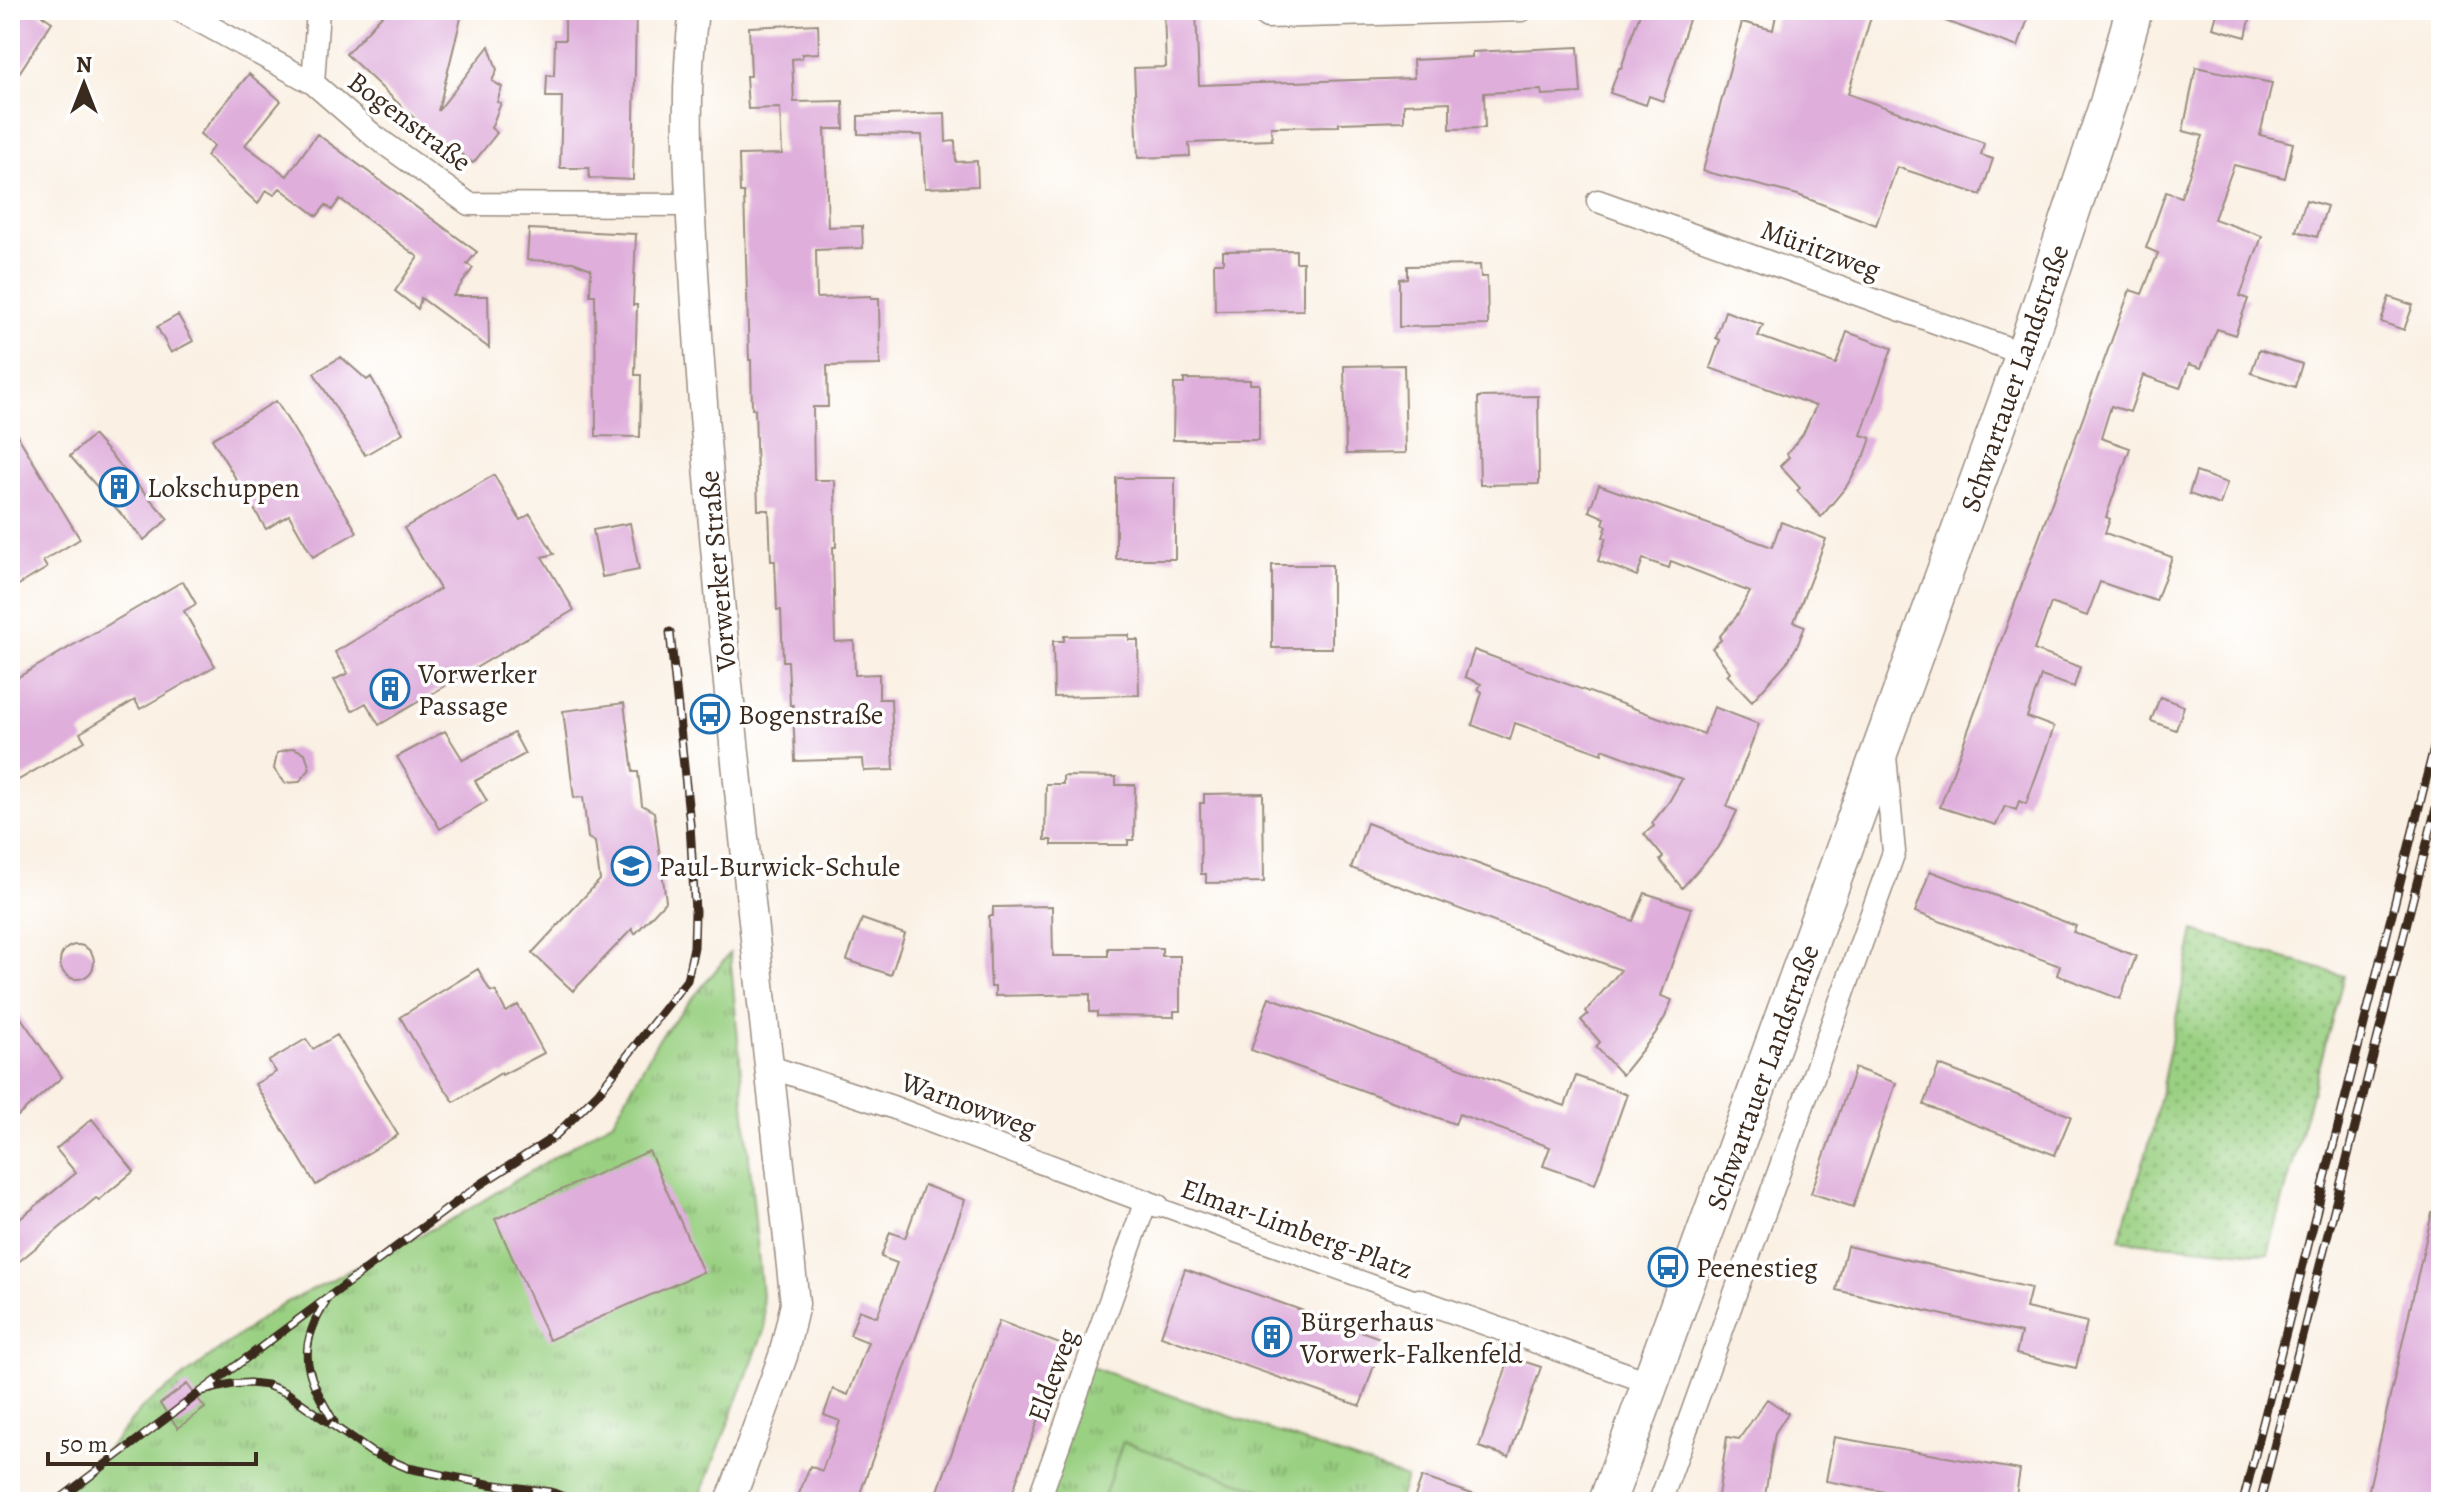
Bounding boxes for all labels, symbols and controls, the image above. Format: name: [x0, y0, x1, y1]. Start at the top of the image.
north arrow: [44, 44, 124, 124]
text: N: [76, 50, 92, 80]
street label: Bogenstraße: [340, 63, 479, 181]
street label: Müritzweg: [1756, 211, 1886, 289]
street label: Schwartauer Landstraße: [1951, 239, 2079, 517]
building icon: Lokschuppen: [98, 466, 140, 508]
place label: Lokschuppen: [147, 469, 300, 507]
street label: Vorwerker Straße: [690, 469, 746, 674]
place label: Vorwerker Passage: [417, 655, 538, 725]
building icon: Vorwerker Passage: [369, 668, 411, 710]
bus stop icon: Bogenstraße: [689, 693, 731, 735]
place label: Bogenstraße: [738, 696, 883, 734]
school or university icon: Paul-Burwick-Schule: [610, 845, 652, 887]
place label: Paul-Burwick-Schule: [659, 848, 901, 886]
street label: Schwartauer Landstraße: [1697, 939, 1829, 1216]
street label: Warnowweg: [895, 1062, 1042, 1147]
street label: Elmar-Limberg-Platz: [1176, 1169, 1418, 1288]
bus stop icon: Peenestieg: [1647, 1246, 1689, 1288]
place label: Peenestieg: [1696, 1249, 1818, 1287]
place label: Bürgerhaus Vorwerk-Falkenfeld: [1299, 1303, 1524, 1373]
building icon: Bürgerhaus Vorwerk-Falkenfeld: [1251, 1316, 1293, 1358]
street label: Eldeweg: [1019, 1323, 1087, 1427]
scale bar: [48, 1416, 256, 1466]
text: 50 m: [60, 1428, 108, 1460]

